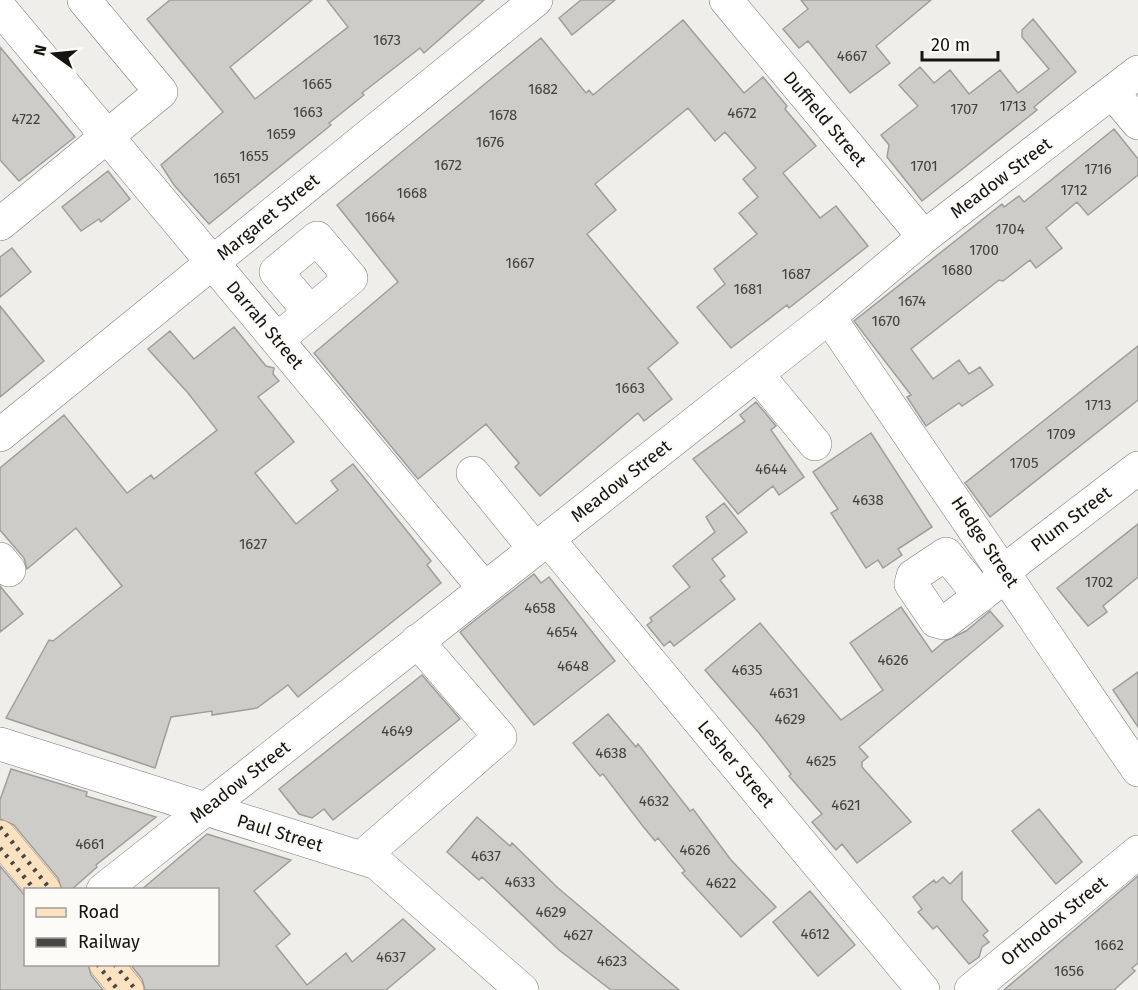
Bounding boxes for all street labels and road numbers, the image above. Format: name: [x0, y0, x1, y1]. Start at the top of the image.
street label: Duffield Street: [779, 67, 872, 172]
street label: Meadow Street: [946, 132, 1056, 223]
street label: Margaret Street: [212, 169, 324, 265]
street label: Darrah Street: [222, 276, 309, 374]
street label: Meadow Street: [566, 435, 676, 527]
street label: Plum Street: [1026, 481, 1116, 556]
street label: Hedge Street: [946, 492, 1024, 592]
street label: Lesher Street: [693, 716, 779, 813]
street label: Meadow Street: [185, 736, 295, 828]
street label: Paul Street: [234, 810, 326, 857]
street label: Orthodox Street: [996, 871, 1112, 971]

